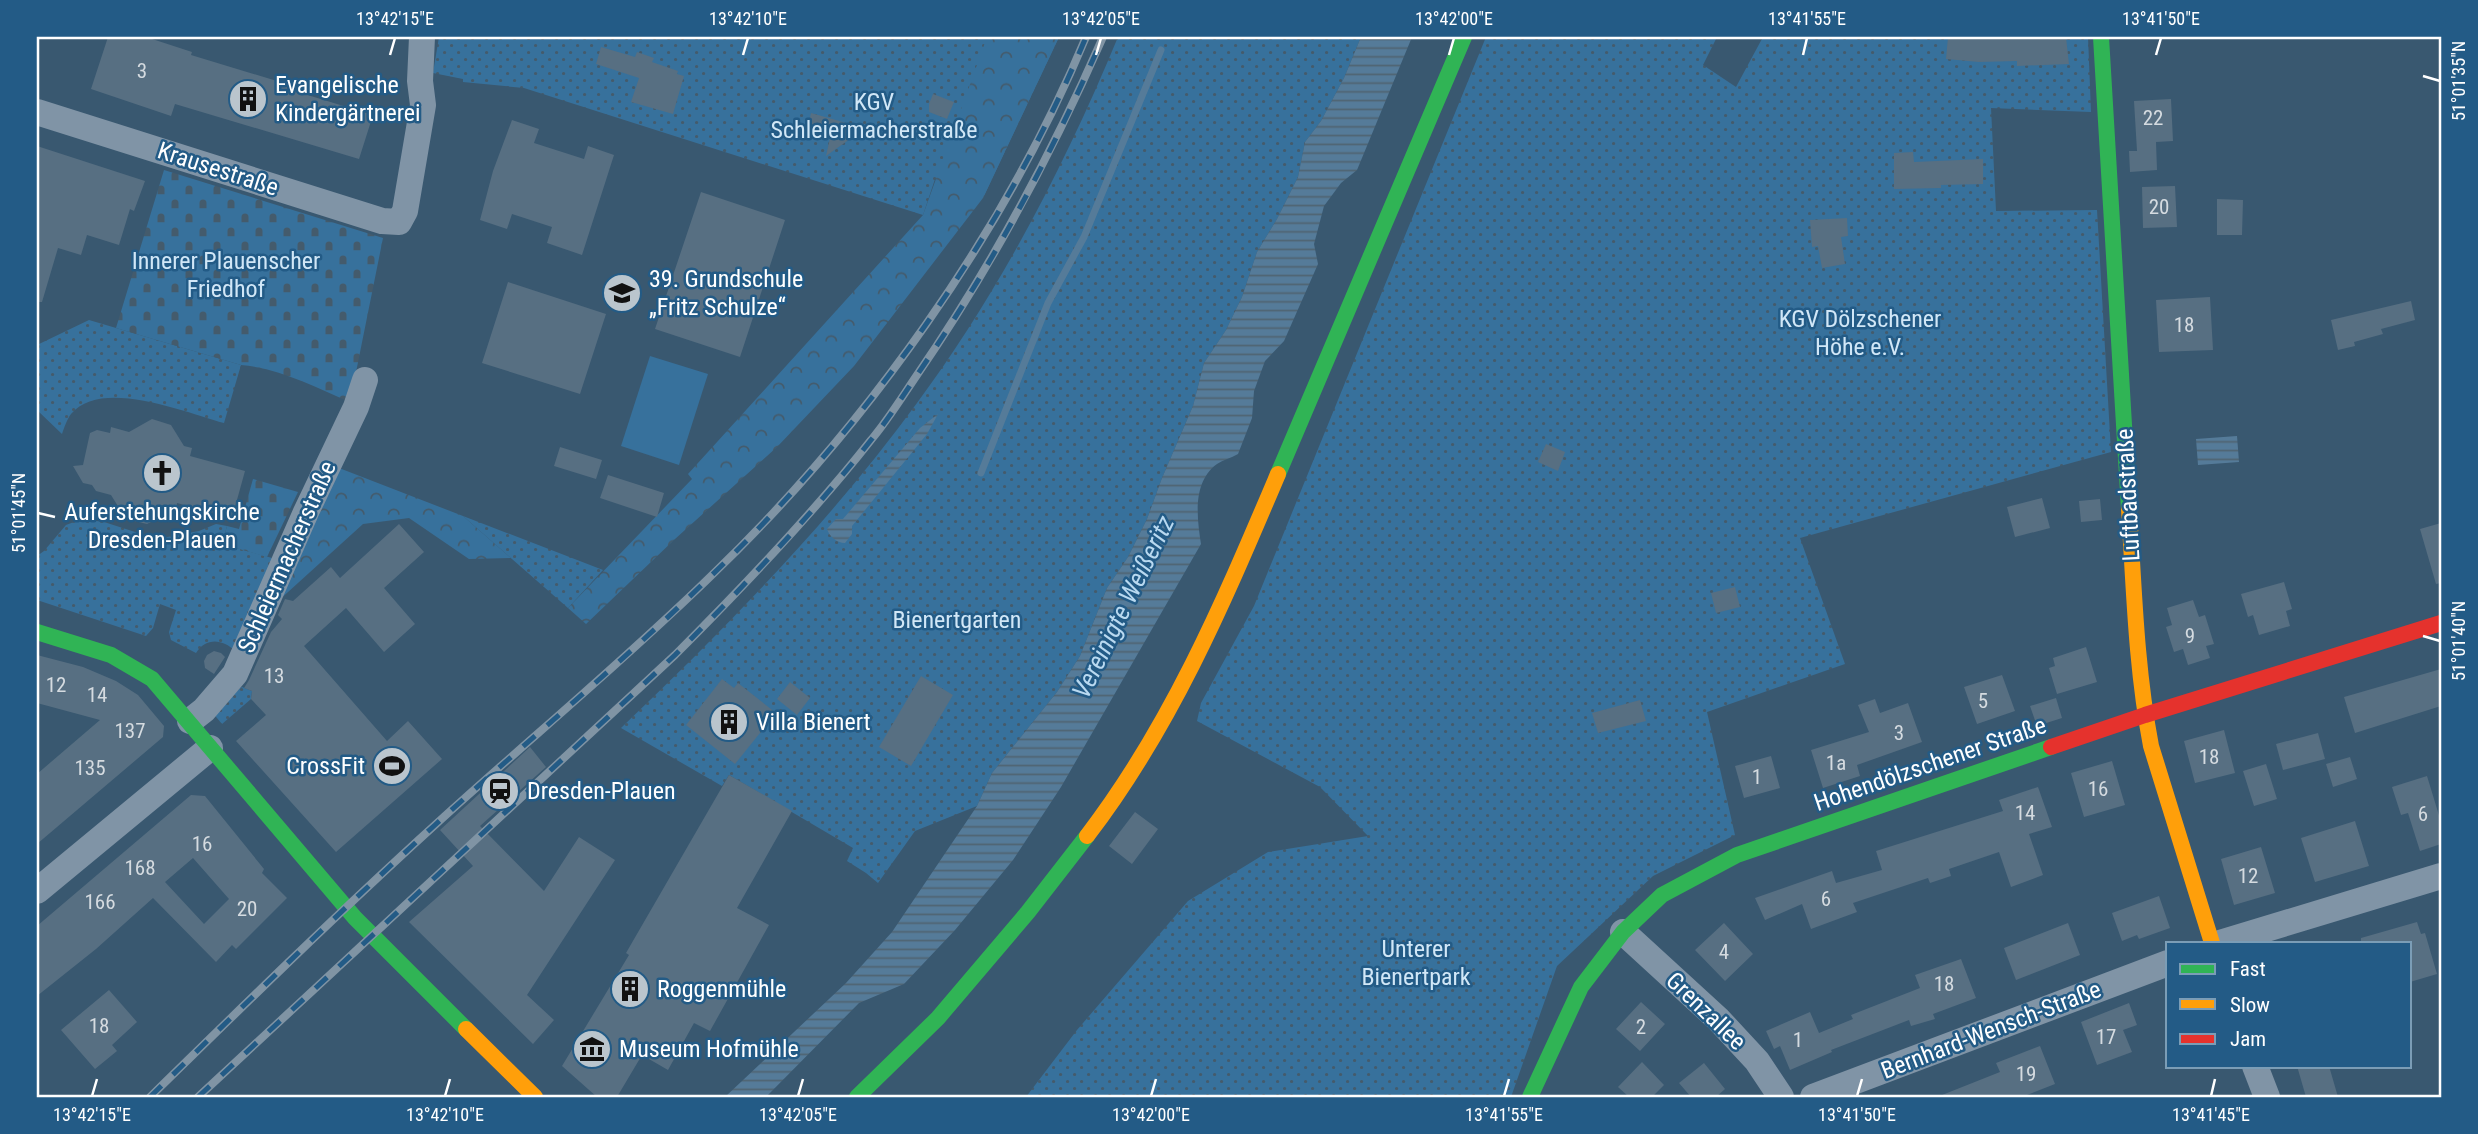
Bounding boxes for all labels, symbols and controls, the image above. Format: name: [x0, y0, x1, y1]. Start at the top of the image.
text: 13°42'15"E: [356, 8, 434, 29]
text: 13°42'10"E: [709, 8, 787, 29]
text: 13°42'05"E: [1062, 8, 1140, 29]
text: 13°42'00"E: [1415, 8, 1493, 29]
text: 13°41'55"E: [1768, 8, 1846, 29]
text: 13°41'50"E: [2122, 8, 2200, 29]
text: 51°01'35"N: [2448, 41, 2469, 121]
house number: 3: [137, 59, 147, 83]
place label: Evangelische Kindergärtnerei: [275, 71, 421, 127]
building icon: Evangelische Kindergärtnerei: [227, 78, 269, 120]
park label: KGV Schleiermacherstraße: [771, 88, 977, 144]
house number: 22: [2143, 106, 2163, 130]
street label: Krausestraße: [154, 136, 282, 202]
house number: 20: [2149, 195, 2169, 219]
park label: Innerer Plauenscher Friedhof: [132, 247, 320, 303]
place label: 39. Grundschule „Fritz Schulze“: [649, 265, 803, 321]
school or university icon: 39. Grundschule „Fritz Schulze“: [601, 272, 643, 314]
park label: KGV Dölzschener Höhe e.V.: [1779, 305, 1941, 361]
house number: 18: [2174, 313, 2194, 337]
street label: Luftbadstraße: [2111, 428, 2145, 562]
church icon: Auferstehungskirche Dresden-Plauen: [141, 452, 183, 494]
street label: Schleiermacherstraße: [232, 457, 342, 657]
text: 51°01'45"N: [8, 473, 29, 553]
place label: Auferstehungskirche Dresden-Plauen: [64, 498, 260, 554]
water label: Vereinigte Weißeritz: [1066, 511, 1180, 703]
text: 51°01'40"N: [2448, 601, 2469, 681]
park label: Bienertgarten: [893, 606, 1021, 634]
house number: 9: [2185, 624, 2195, 648]
house number: 13: [264, 664, 284, 688]
house number: 12: [46, 673, 66, 697]
house number: 14: [87, 683, 107, 707]
house number: 5: [1978, 689, 1988, 713]
building icon: Villa Bienert: [708, 701, 750, 743]
place label: Villa Bienert: [756, 708, 871, 736]
street label: Hohendölzschener Straße: [1810, 711, 2050, 817]
house number: 137: [114, 719, 146, 743]
house number: 3: [1894, 721, 1904, 745]
sports icon: CrossFit: [371, 745, 413, 787]
house number: 18: [2199, 745, 2219, 769]
house number: 1a: [1826, 751, 1846, 775]
place label: CrossFit: [286, 752, 365, 780]
house number: 135: [74, 756, 106, 780]
house number: 1: [1752, 765, 1762, 789]
station icon: Dresden-Plauen: [479, 770, 521, 812]
place label: Dresden-Plauen: [527, 777, 676, 805]
house number: 16: [2088, 777, 2108, 801]
house number: 14: [2015, 801, 2035, 825]
house number: 6: [2418, 802, 2428, 826]
house number: 16: [192, 832, 212, 856]
house number: 168: [124, 856, 156, 880]
house number: 12: [2238, 864, 2258, 888]
house number: 6: [1821, 887, 1831, 911]
house number: 166: [84, 890, 116, 914]
house number: 20: [237, 897, 257, 921]
park label: Unterer Bienertpark: [1361, 935, 1471, 991]
house number: 4: [1719, 940, 1729, 964]
legend: [2166, 942, 2412, 1068]
text: Fast: [2230, 957, 2266, 981]
street label: Grenzallee: [1660, 966, 1752, 1056]
building icon: Roggenmühle: [609, 968, 651, 1010]
house number: 18: [1934, 972, 1954, 996]
place label: Roggenmühle: [657, 975, 786, 1003]
street label: Bernhard-Wensch-Straße: [1877, 975, 2105, 1085]
text: Slow: [2230, 993, 2270, 1017]
house number: 18: [89, 1014, 109, 1038]
house number: 2: [1636, 1015, 1646, 1039]
house number: 17: [2096, 1025, 2116, 1049]
text: Jam: [2230, 1027, 2266, 1051]
museum icon: Museum Hofmühle: [571, 1028, 613, 1070]
house number: 1: [1793, 1028, 1803, 1052]
place label: Museum Hofmühle: [619, 1035, 799, 1063]
house number: 19: [2016, 1062, 2036, 1086]
text: 13°42'15"E: [53, 1104, 131, 1125]
text: 13°42'10"E: [406, 1104, 484, 1125]
text: 13°42'05"E: [759, 1104, 837, 1125]
text: 13°42'00"E: [1112, 1104, 1190, 1125]
text: 13°41'55"E: [1465, 1104, 1543, 1125]
text: 13°41'50"E: [1818, 1104, 1896, 1125]
text: 13°41'45"E: [2172, 1104, 2250, 1125]

